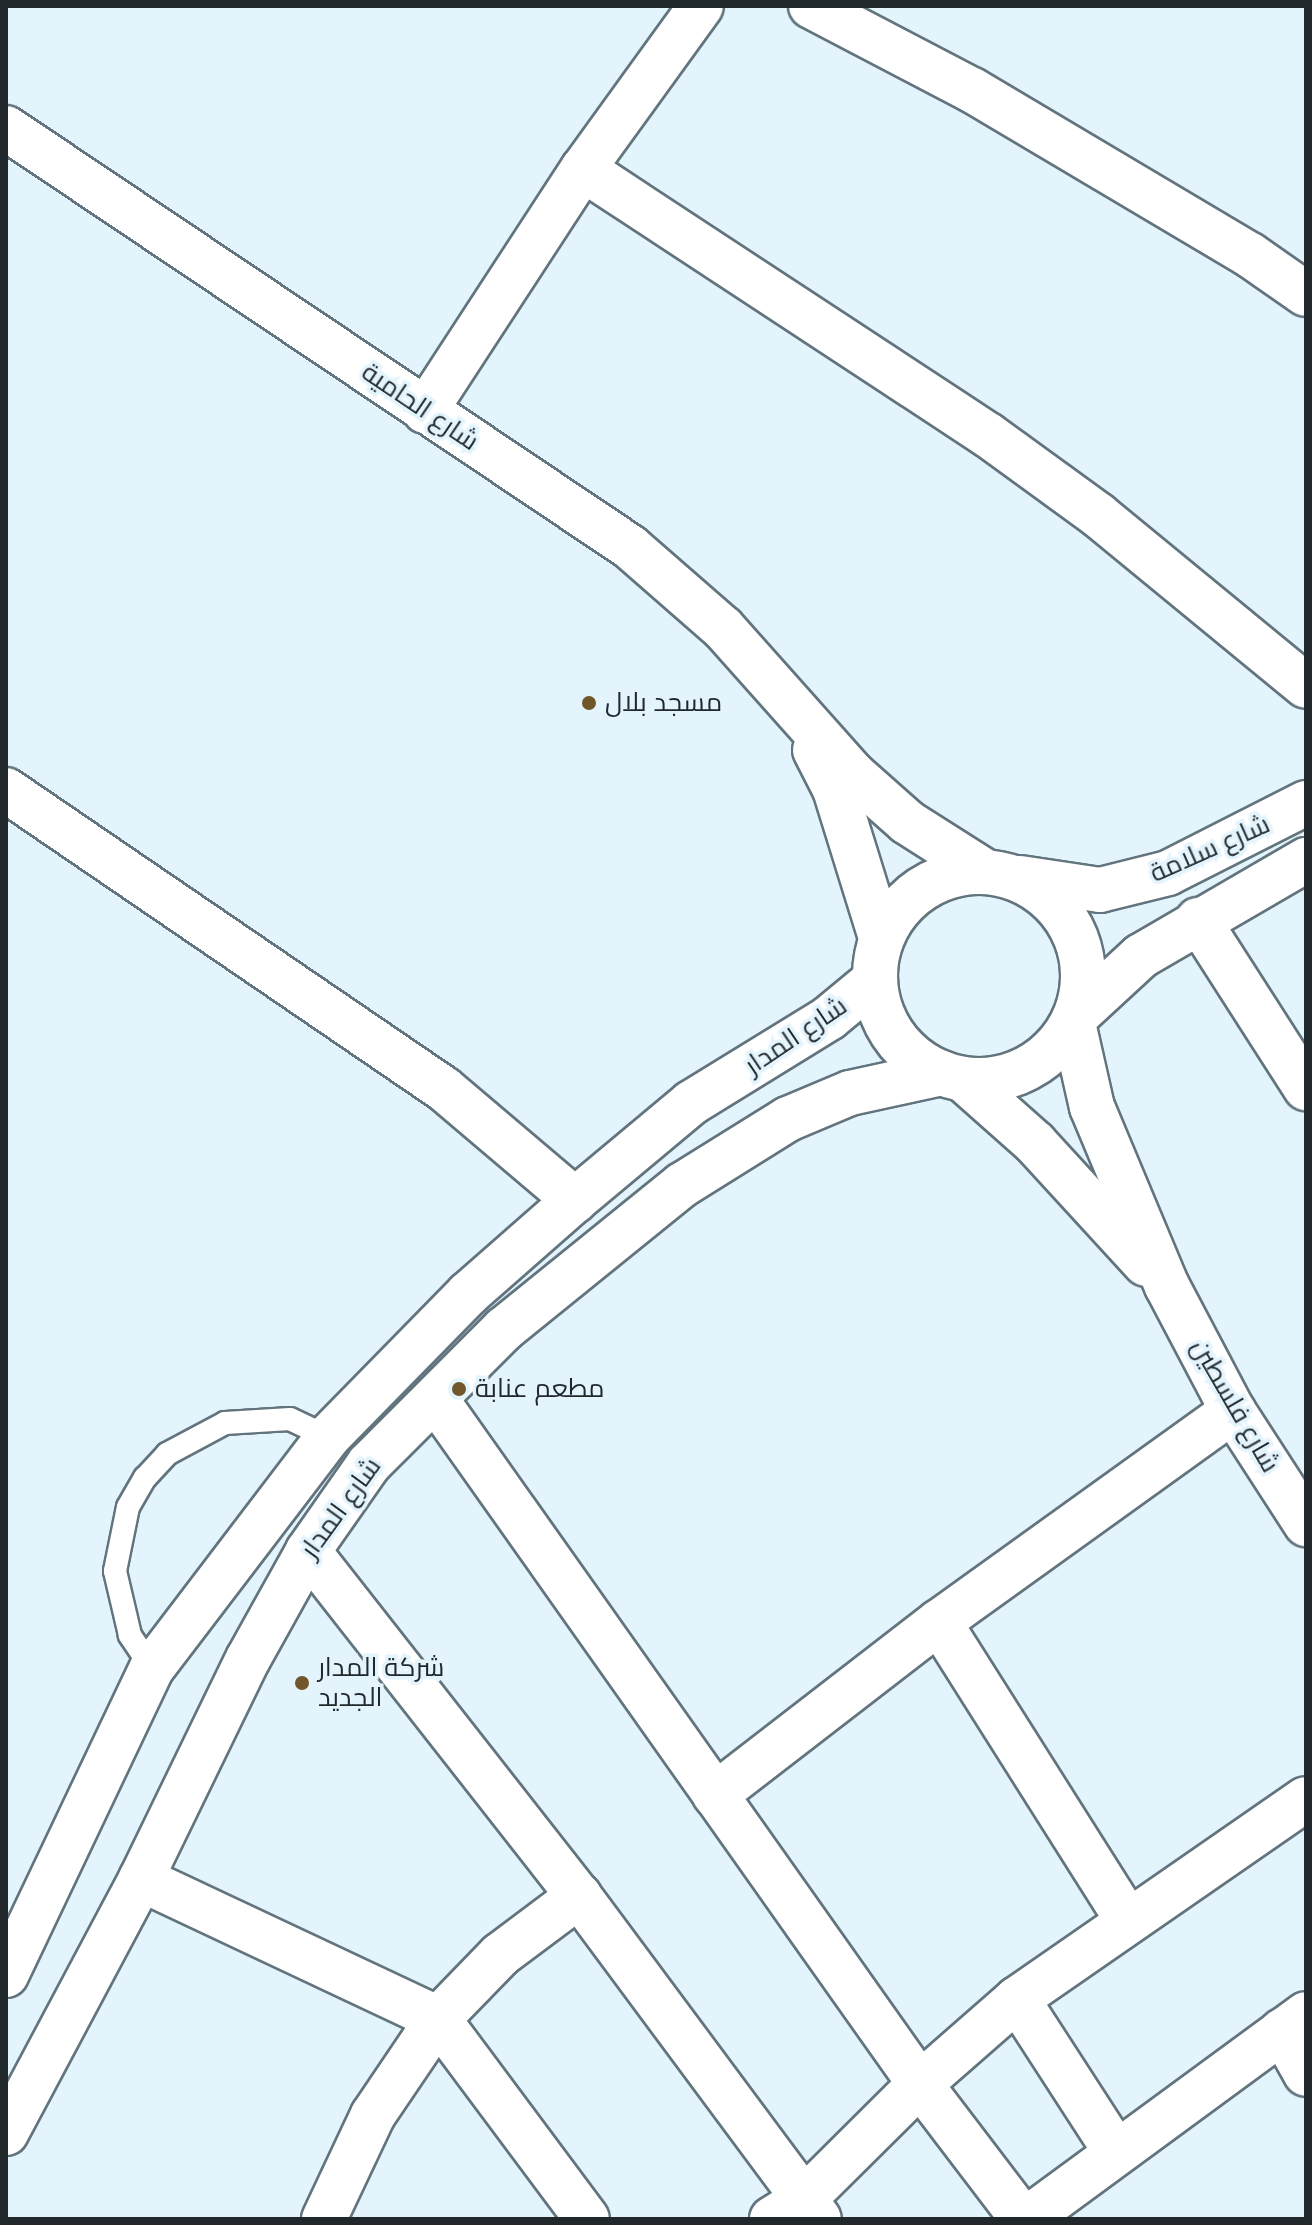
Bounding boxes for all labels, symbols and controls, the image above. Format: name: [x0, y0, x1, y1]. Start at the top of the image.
street label: شارع الحامية: [356, 357, 484, 457]
place label: مسجد بلال: [605, 687, 722, 719]
marker: مسجد بلال: [580, 694, 598, 712]
street label: شارع سلامة: [1145, 809, 1275, 889]
street label: شارع المدار: [739, 990, 853, 1082]
street label: شارع فلسطين: [1184, 1334, 1286, 1478]
place label: مطعم عنابة: [475, 1373, 604, 1405]
marker: مطعم عنابة: [450, 1380, 468, 1398]
street label: شارع المدار: [294, 1452, 388, 1564]
place label: شركة المدار الجديد: [318, 1652, 444, 1714]
marker: شركة المدار الجديد: [293, 1674, 311, 1692]

